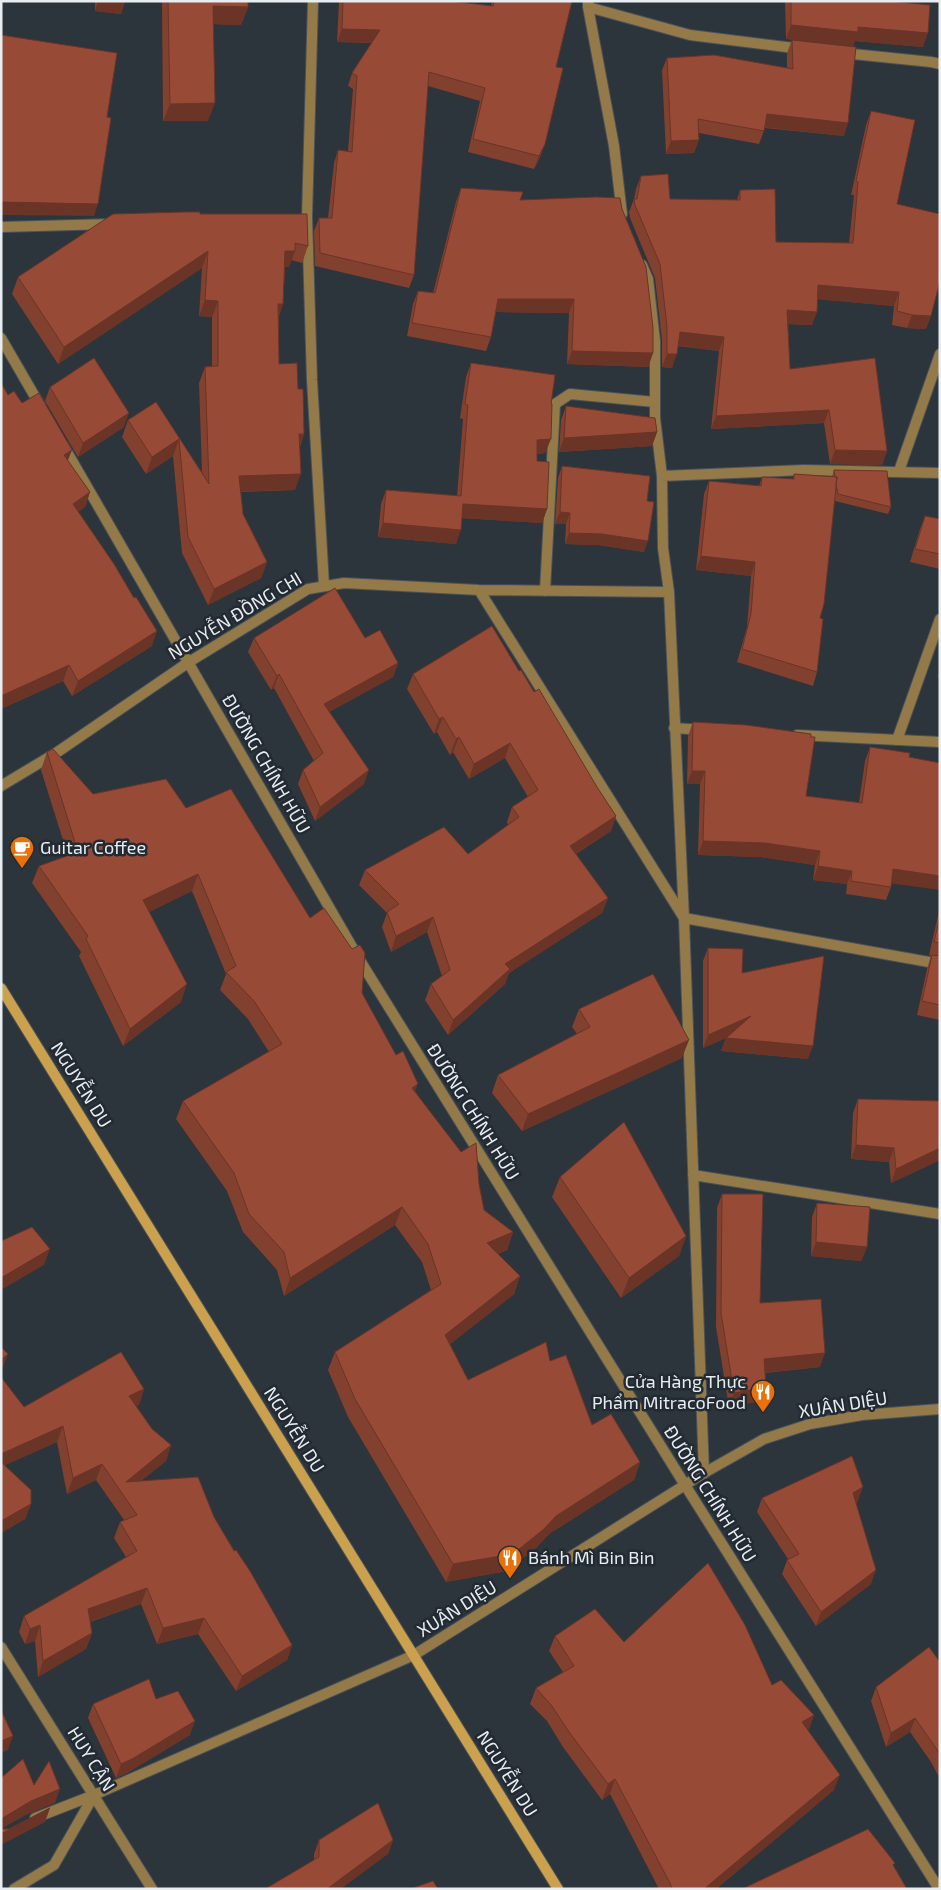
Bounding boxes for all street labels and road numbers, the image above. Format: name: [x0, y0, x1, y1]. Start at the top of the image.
street label: NGUYỄN ĐỒNG CHI: [163, 566, 305, 664]
street label: ĐƯỜNG CHÍNH HỮU: [218, 690, 316, 837]
street label: NGUYỄN DU: [47, 1037, 118, 1131]
street label: ĐƯỜNG CHÍNH HỮU: [423, 1039, 525, 1184]
street label: NGUYỄN DU: [260, 1382, 331, 1476]
street label: XUÂN DIỆU: [797, 1386, 889, 1422]
street label: ĐƯỜNG CHÍNH HỮU: [660, 1421, 762, 1566]
street label: XUÂN DIỆU: [413, 1575, 500, 1641]
street label: HUY CẬN: [63, 1722, 120, 1795]
street label: NGUYỄN DU: [473, 1726, 544, 1820]

